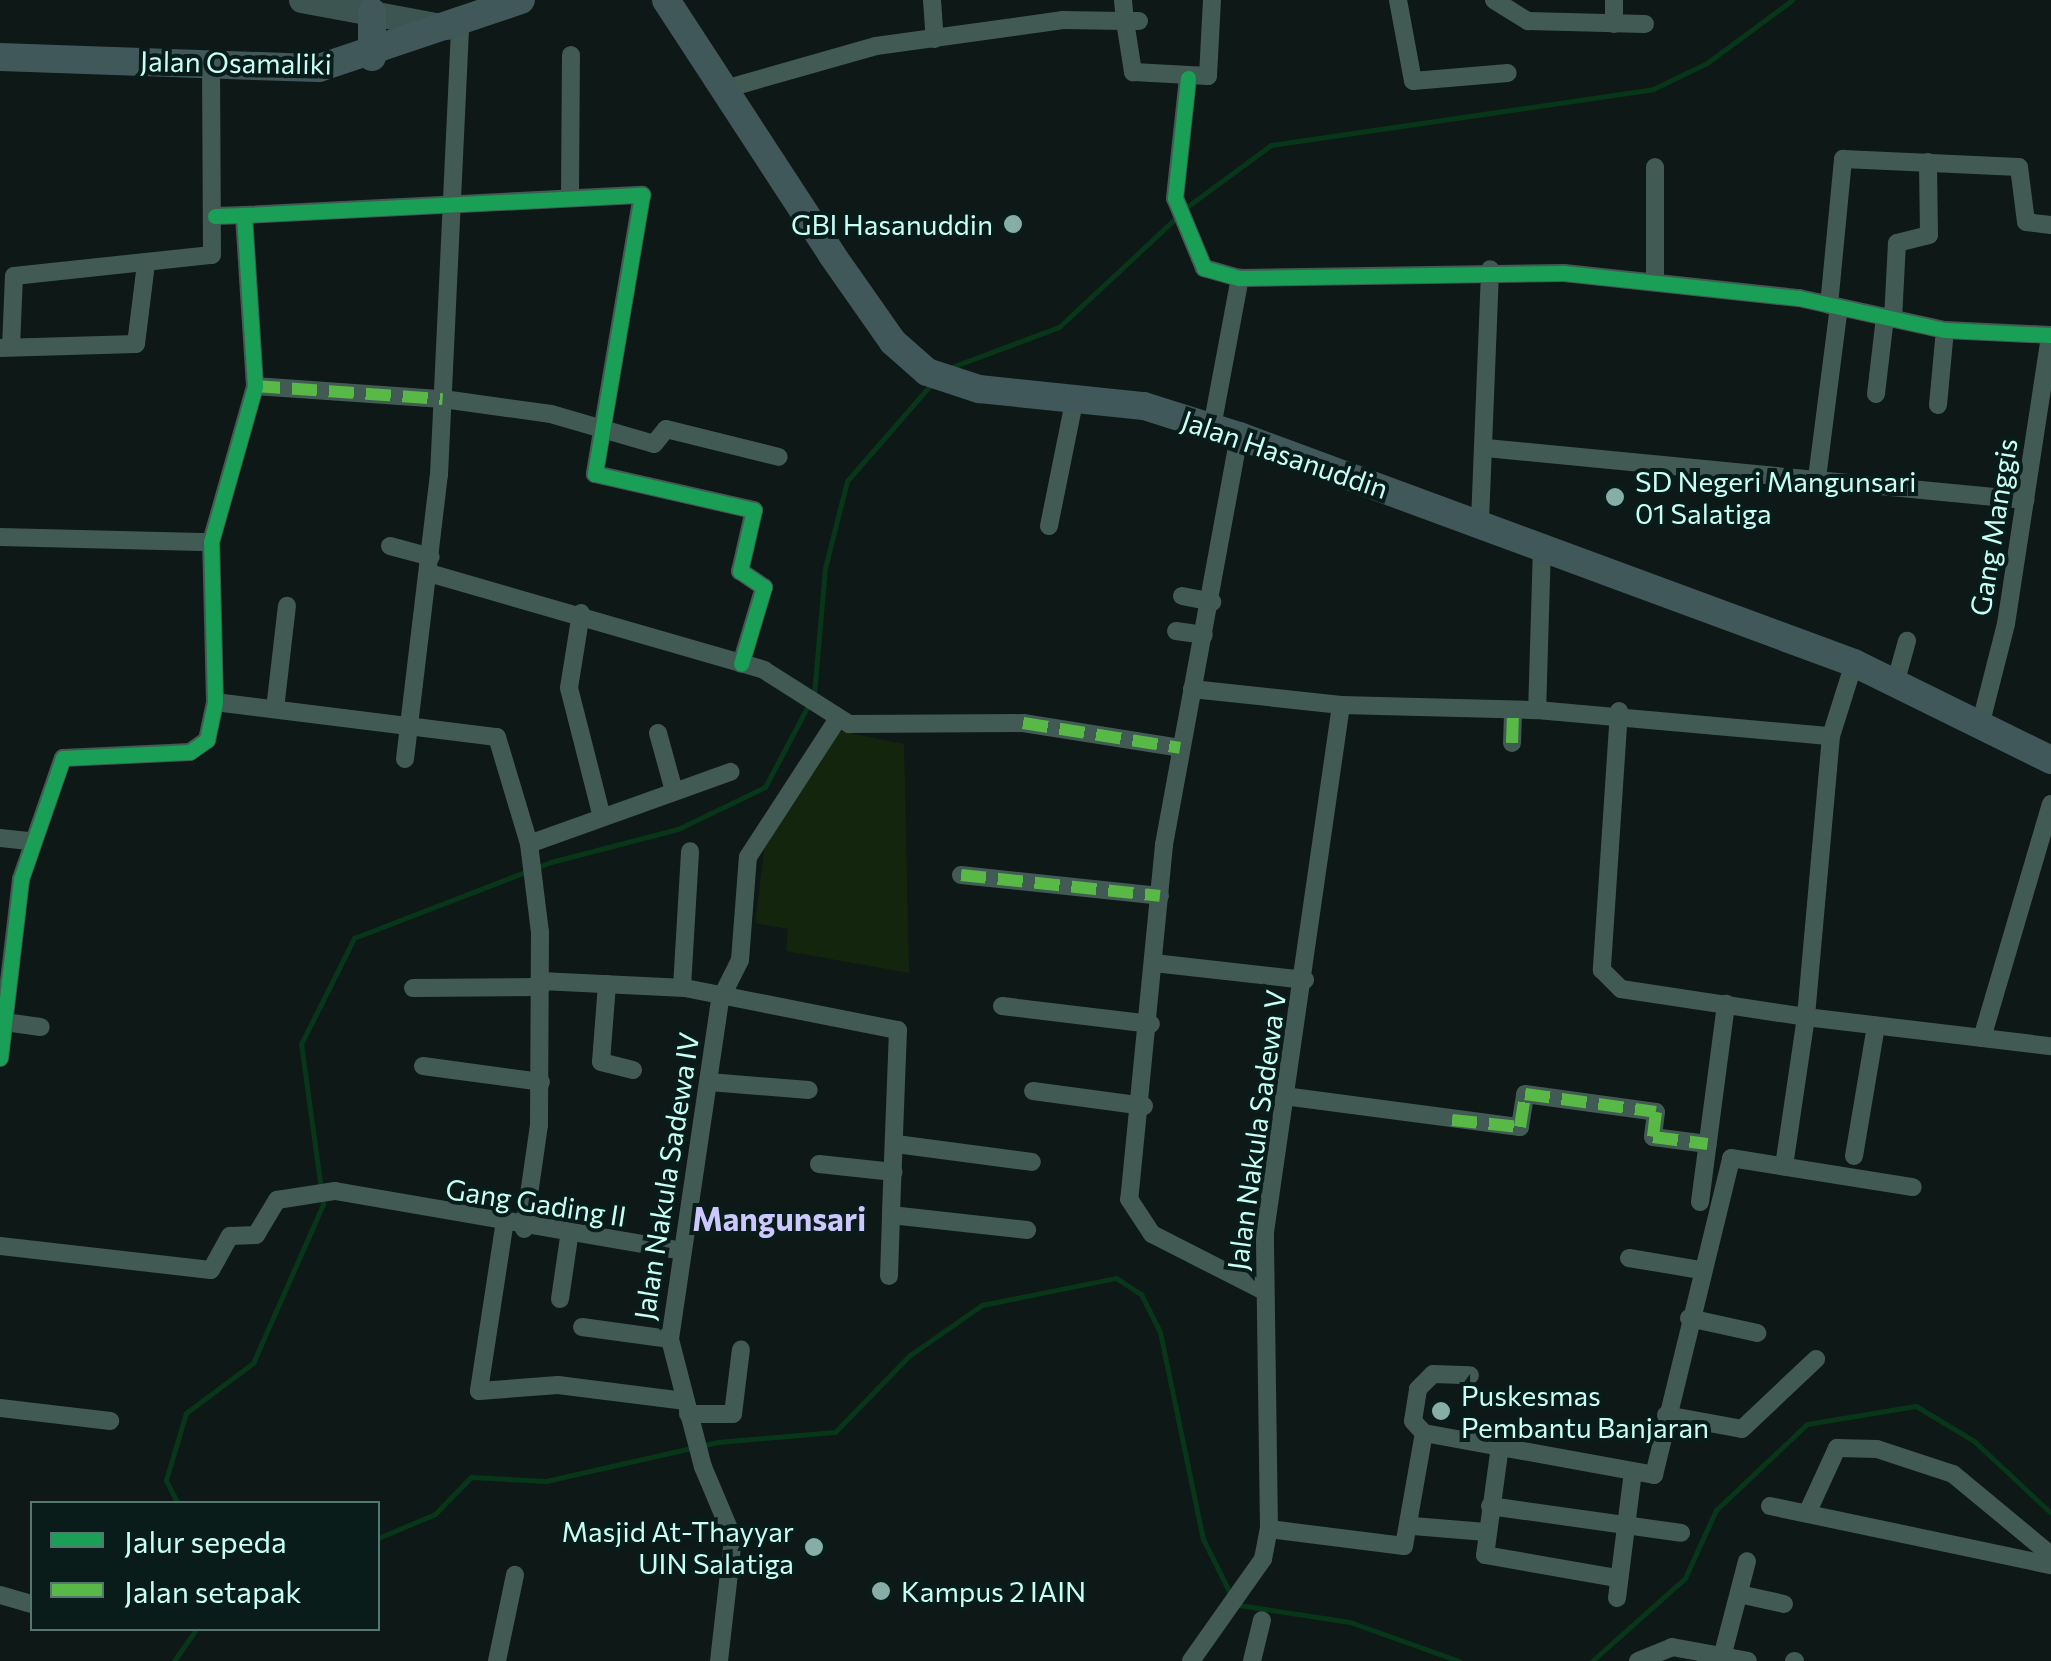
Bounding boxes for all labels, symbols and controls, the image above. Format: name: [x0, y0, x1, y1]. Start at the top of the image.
street label: Jalan Osamaliki: [140, 44, 332, 80]
place label: GBI Hasanuddin: [791, 207, 993, 241]
marker: GBI Hasanuddin: [1002, 213, 1024, 235]
street label: Jalan Hasanuddin: [1177, 403, 1393, 505]
street label: Gang Manggis: [1962, 436, 2024, 618]
place label: SD Negeri Mangunsari 01 Salatiga: [1635, 464, 1917, 530]
marker: SD Negeri Mangunsari 01 Salatiga: [1604, 486, 1626, 508]
street label: Jalan Nakula Sadewa V: [1220, 988, 1292, 1272]
street label: Jalan Nakula Sadewa IV: [627, 1030, 705, 1322]
street label: Gang Gading II: [443, 1171, 629, 1233]
district label: Mangunsari: [692, 1199, 866, 1237]
place label: Puskesmas Pembantu Banjaran: [1461, 1378, 1709, 1444]
marker: Puskesmas Pembantu Banjaran: [1430, 1400, 1452, 1422]
legend: [30, 1501, 380, 1631]
place label: Masjid At-Thayyar UIN Salatiga: [561, 1514, 794, 1580]
text: Jalur sepeda: [124, 1522, 287, 1559]
marker: Masjid At-Thayyar UIN Salatiga: [803, 1536, 825, 1558]
text: Jalan setapak: [124, 1572, 302, 1609]
place label: Kampus 2 IAIN: [901, 1574, 1086, 1608]
marker: Kampus 2 IAIN: [870, 1580, 892, 1602]

